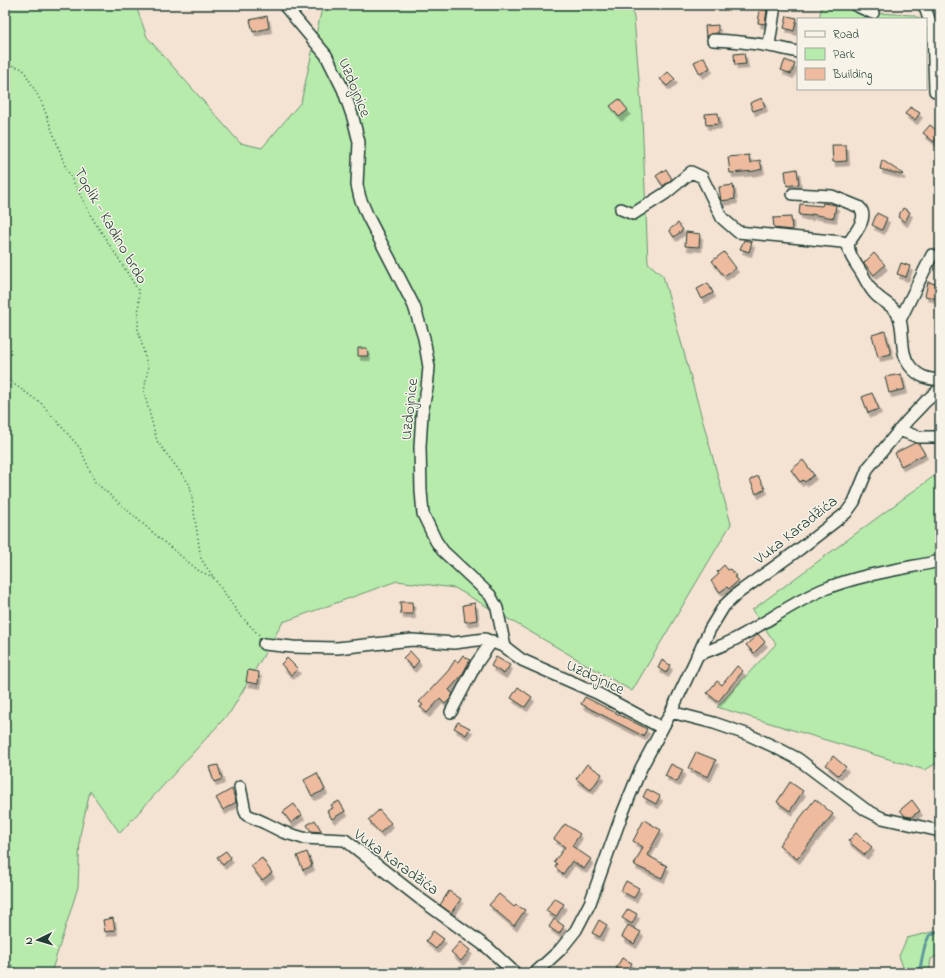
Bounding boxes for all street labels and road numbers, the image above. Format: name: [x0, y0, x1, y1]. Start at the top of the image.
street label: Uzdojnice: [331, 54, 377, 122]
street label: Toplik - Kadino brdo: [67, 163, 153, 289]
street label: Uzdojnice: [395, 376, 425, 441]
street label: Vuka Karadžića: [748, 490, 843, 572]
street label: Uzdojnice: [562, 654, 629, 702]
street label: Vuka Karadžića: [347, 823, 444, 902]

